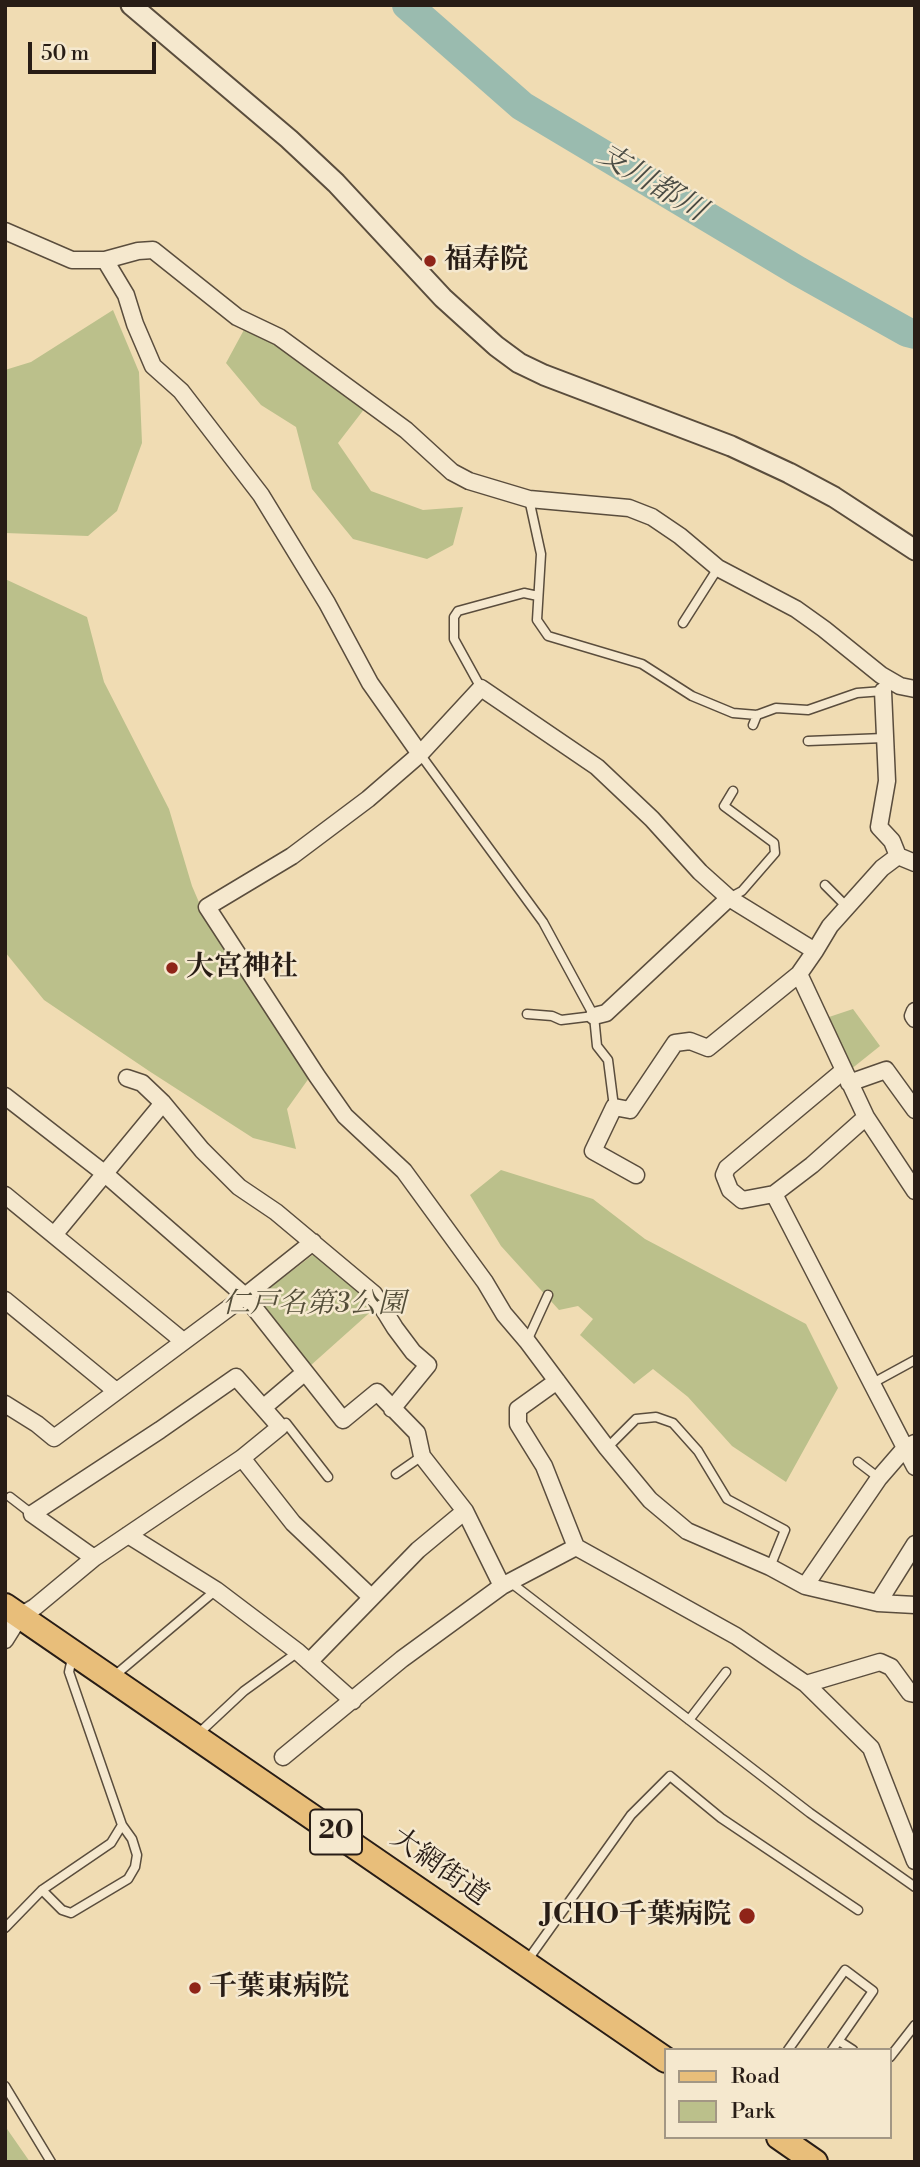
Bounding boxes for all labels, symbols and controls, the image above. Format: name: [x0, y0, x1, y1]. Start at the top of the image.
scale bar: [32, 28, 159, 72]
text: 50 m: [41, 41, 89, 67]
water label: 支川都川: [590, 138, 712, 230]
place label: 福寿院: [444, 244, 528, 278]
marker: 福寿院: [422, 253, 438, 269]
place label: 大宮神社: [186, 951, 298, 985]
marker: 大宮神社: [164, 960, 180, 976]
park label: 仁戸名第3公園: [222, 1288, 406, 1322]
road number: 20: [310, 1810, 362, 1854]
street label: 大網街道: [383, 1822, 495, 1914]
place label: JCHO千葉病院: [542, 1899, 731, 1933]
marker: JCHO千葉病院: [737, 1906, 757, 1926]
place label: 千葉東病院: [209, 1971, 349, 2005]
marker: 千葉東病院: [187, 1980, 203, 1996]
legend: [664, 2048, 892, 2139]
text: Road: [731, 2064, 780, 2090]
text: Park: [731, 2099, 775, 2125]

